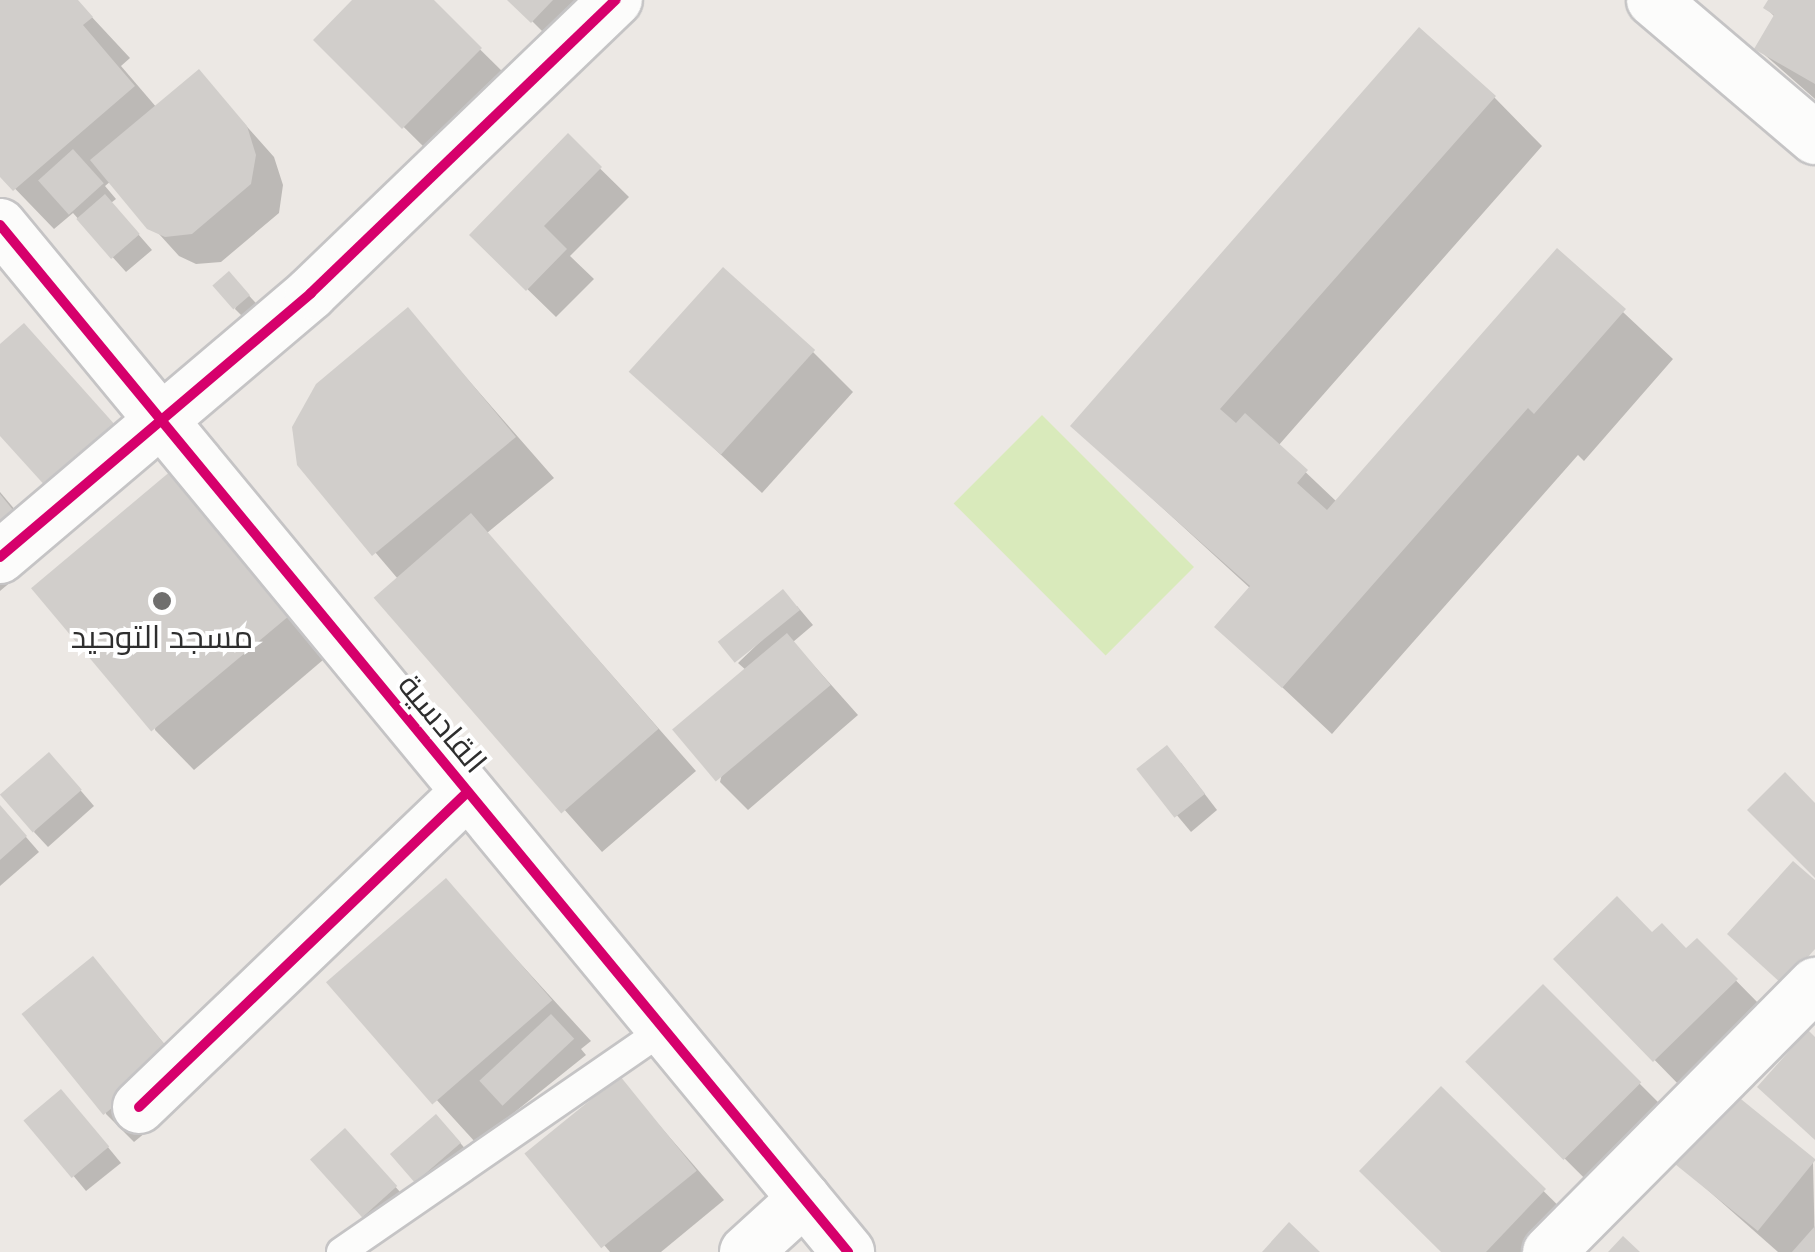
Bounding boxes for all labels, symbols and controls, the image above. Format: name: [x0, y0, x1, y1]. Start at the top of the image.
marker: مسجد التوحيد: [151, 590, 173, 612]
place label: مسجد التوحيد: [71, 617, 253, 655]
street label: القادسية: [391, 666, 495, 780]

